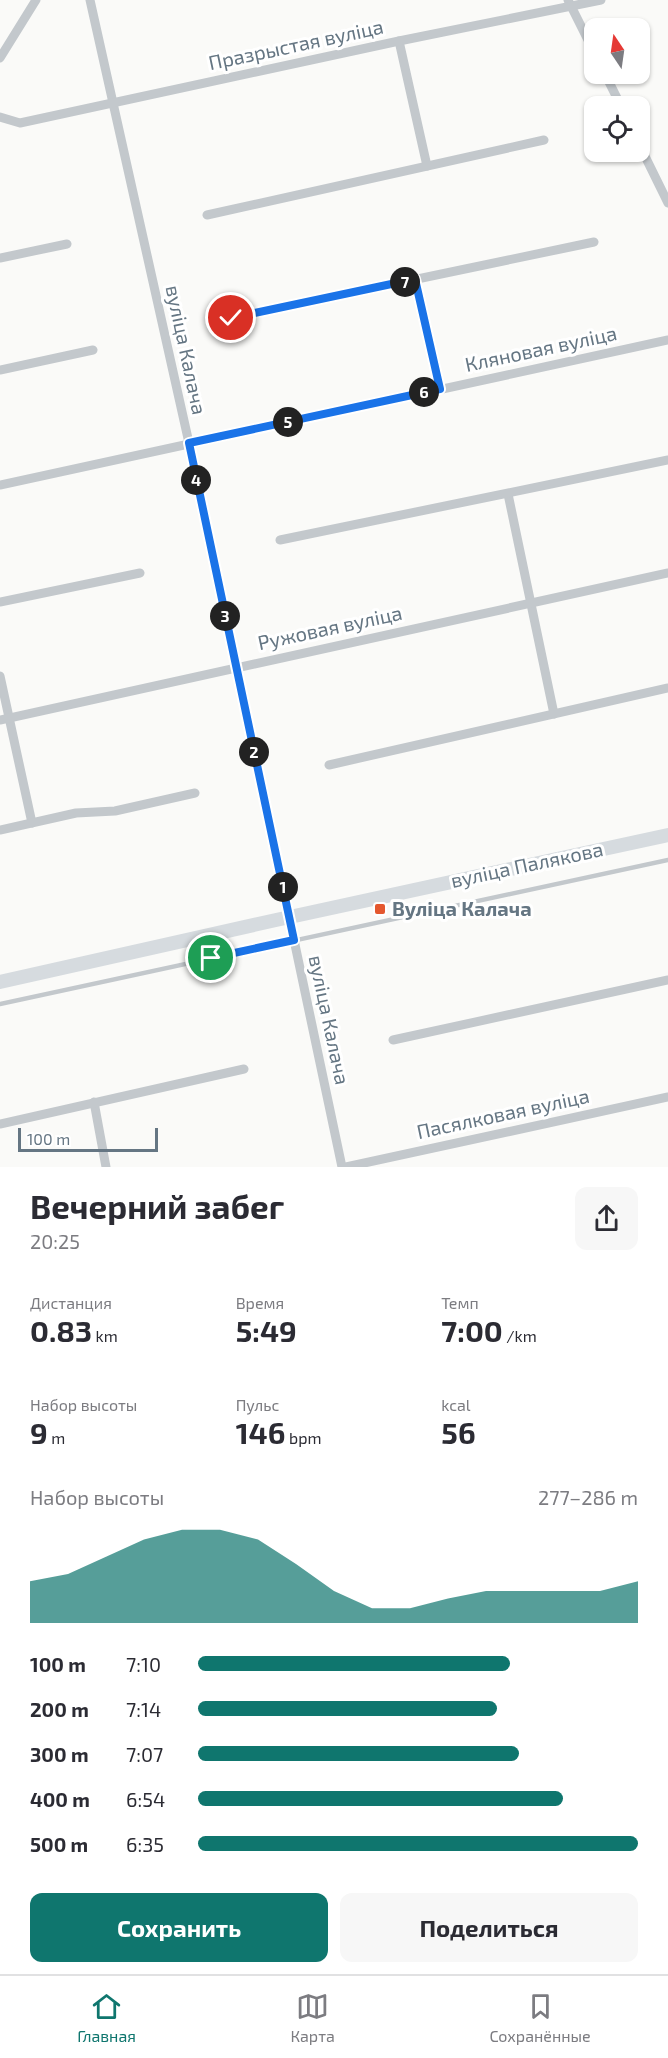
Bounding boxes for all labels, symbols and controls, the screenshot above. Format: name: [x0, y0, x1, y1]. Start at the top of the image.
street label: Празрыстая вуліца: [206, 14, 386, 75]
north arrow: [584, 18, 650, 84]
map controls: [584, 18, 650, 162]
button: locate: [584, 96, 650, 162]
pin: 7: [390, 267, 420, 297]
text: 7: [401, 272, 409, 291]
street label: вуліца Калача: [161, 283, 212, 417]
pin: [205, 292, 256, 343]
icon: check: [214, 301, 247, 334]
street label: Кляновая вуліца: [463, 320, 619, 377]
pin: 6: [409, 377, 439, 407]
text: 6: [419, 382, 429, 401]
pin: 5: [273, 407, 303, 437]
text: 5: [284, 412, 292, 431]
pin: 4: [181, 465, 211, 495]
text: 4: [191, 470, 201, 489]
street label: Ружовая вуліца: [255, 600, 404, 655]
pin: 3: [210, 601, 240, 631]
text: 3: [220, 606, 230, 625]
pin: 2: [239, 737, 269, 767]
text: 2: [249, 742, 259, 761]
street label: вуліца Палякова: [448, 836, 605, 893]
pin: 1: [268, 872, 298, 902]
text: 1: [280, 877, 286, 896]
place label: Вуліца Калача: [392, 896, 532, 920]
marker: Вуліца Калача: [373, 902, 387, 916]
pin: [185, 932, 236, 983]
icon: arrive: [194, 941, 227, 974]
street label: вуліца Калача: [304, 953, 355, 1087]
street label: Пасялковая вуліца: [414, 1083, 592, 1144]
scale bar: [18, 1125, 158, 1152]
text: 100 m: [27, 1129, 70, 1148]
text: Вечерний забег: [30, 1186, 284, 1226]
button: share: [575, 1187, 638, 1250]
text: 20:25: [30, 1229, 80, 1253]
text: Дистанция: [30, 1293, 112, 1312]
text: Время: [236, 1293, 284, 1312]
text: Темп: [441, 1293, 479, 1312]
text: 0.83: [30, 1312, 92, 1348]
text: 5:49: [236, 1312, 297, 1348]
text: 7:00: [441, 1312, 503, 1348]
text: km: [92, 1326, 118, 1345]
text: /km: [503, 1326, 537, 1345]
text: Набор высоты: [30, 1395, 137, 1414]
text: Пульс: [236, 1395, 279, 1414]
text: kcal: [441, 1395, 471, 1414]
text: 9: [30, 1414, 48, 1450]
text: 146: [236, 1414, 285, 1450]
text: 56: [441, 1414, 476, 1450]
text: m: [48, 1428, 65, 1447]
text: bpm: [285, 1428, 321, 1447]
text: Набор высоты: [30, 1485, 164, 1509]
text: 277–286 m: [538, 1485, 638, 1509]
text: 100 m: [30, 1652, 86, 1676]
text: 7:10: [126, 1652, 161, 1676]
text: 200 m: [30, 1697, 89, 1721]
text: 7:14: [126, 1697, 161, 1721]
text: 300 m: [30, 1742, 89, 1766]
text: 7:07: [126, 1742, 163, 1766]
text: 400 m: [30, 1787, 90, 1811]
text: 6:54: [126, 1787, 165, 1811]
text: 500 m: [30, 1832, 88, 1856]
text: 6:35: [126, 1832, 164, 1856]
button: Сохранить: [30, 1893, 328, 1962]
button: Поделиться: [340, 1893, 638, 1962]
tab: Главная: [77, 1990, 136, 2045]
tab: Карта: [290, 1990, 335, 2045]
tab: Сохранённые: [489, 1990, 591, 2045]

